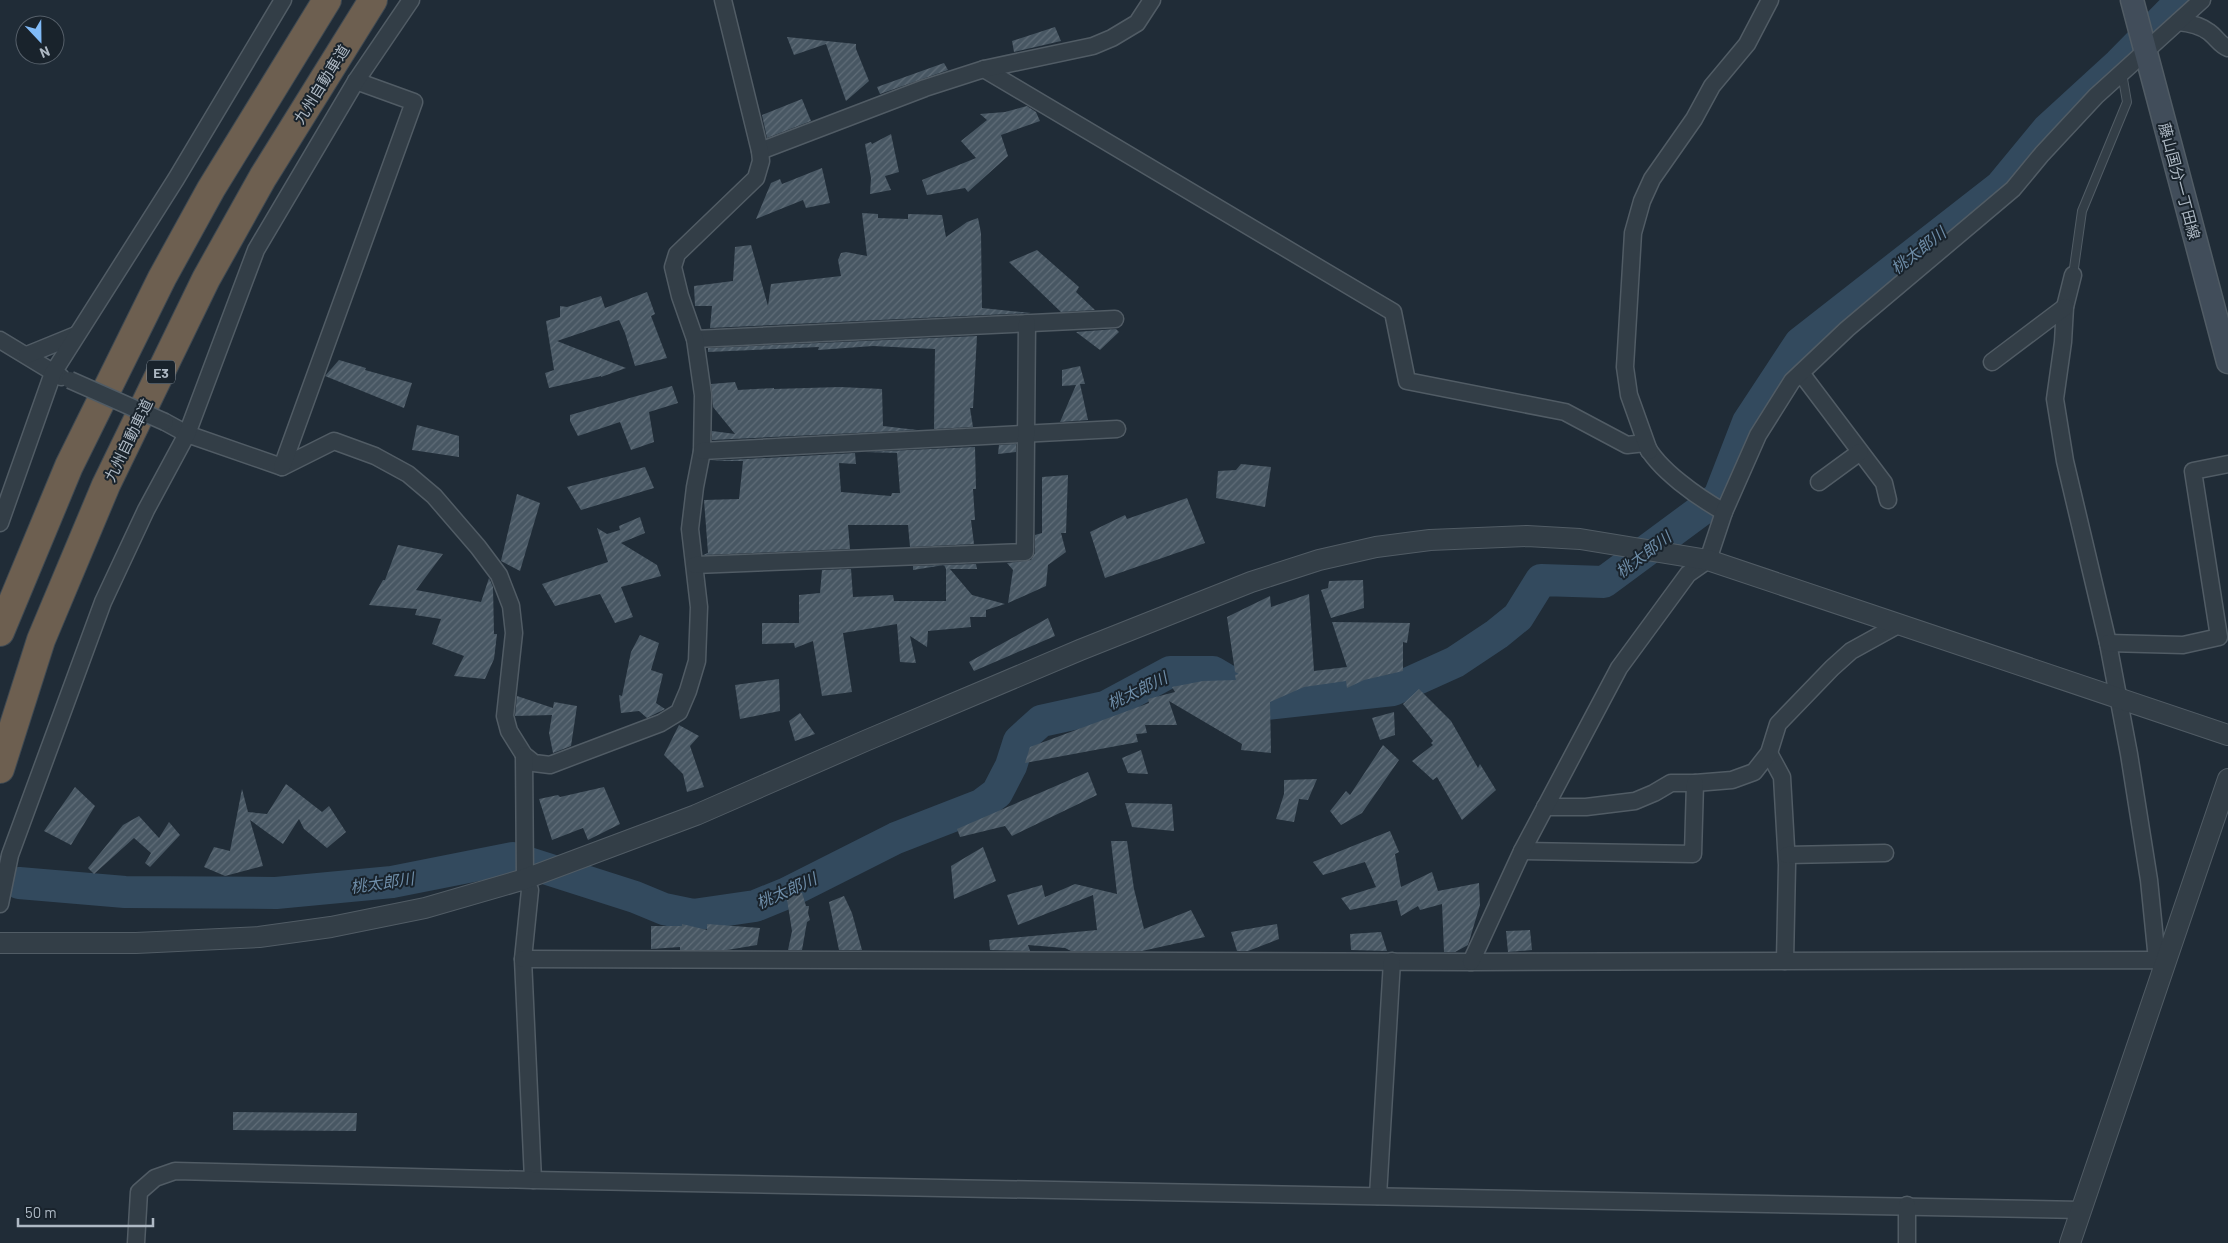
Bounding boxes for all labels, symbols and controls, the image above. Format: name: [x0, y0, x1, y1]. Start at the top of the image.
north arrow: [15, 15, 65, 65]
street label: 九州自動車道: [290, 41, 352, 127]
text: N: [38, 43, 53, 62]
street label: 藤山国分一丁田線: [2156, 121, 2204, 241]
water label: 桃太郎川: [1887, 222, 1951, 277]
road number: E3: [147, 361, 175, 384]
street label: 九州自動車道: [100, 396, 156, 484]
water label: 桃太郎川: [1612, 526, 1676, 581]
water label: 桃太郎川: [1104, 667, 1172, 713]
water label: 桃太郎川: [753, 867, 821, 912]
water label: 桃太郎川: [349, 868, 417, 896]
scale bar: [18, 1196, 152, 1228]
text: 50 m: [25, 1203, 57, 1221]

